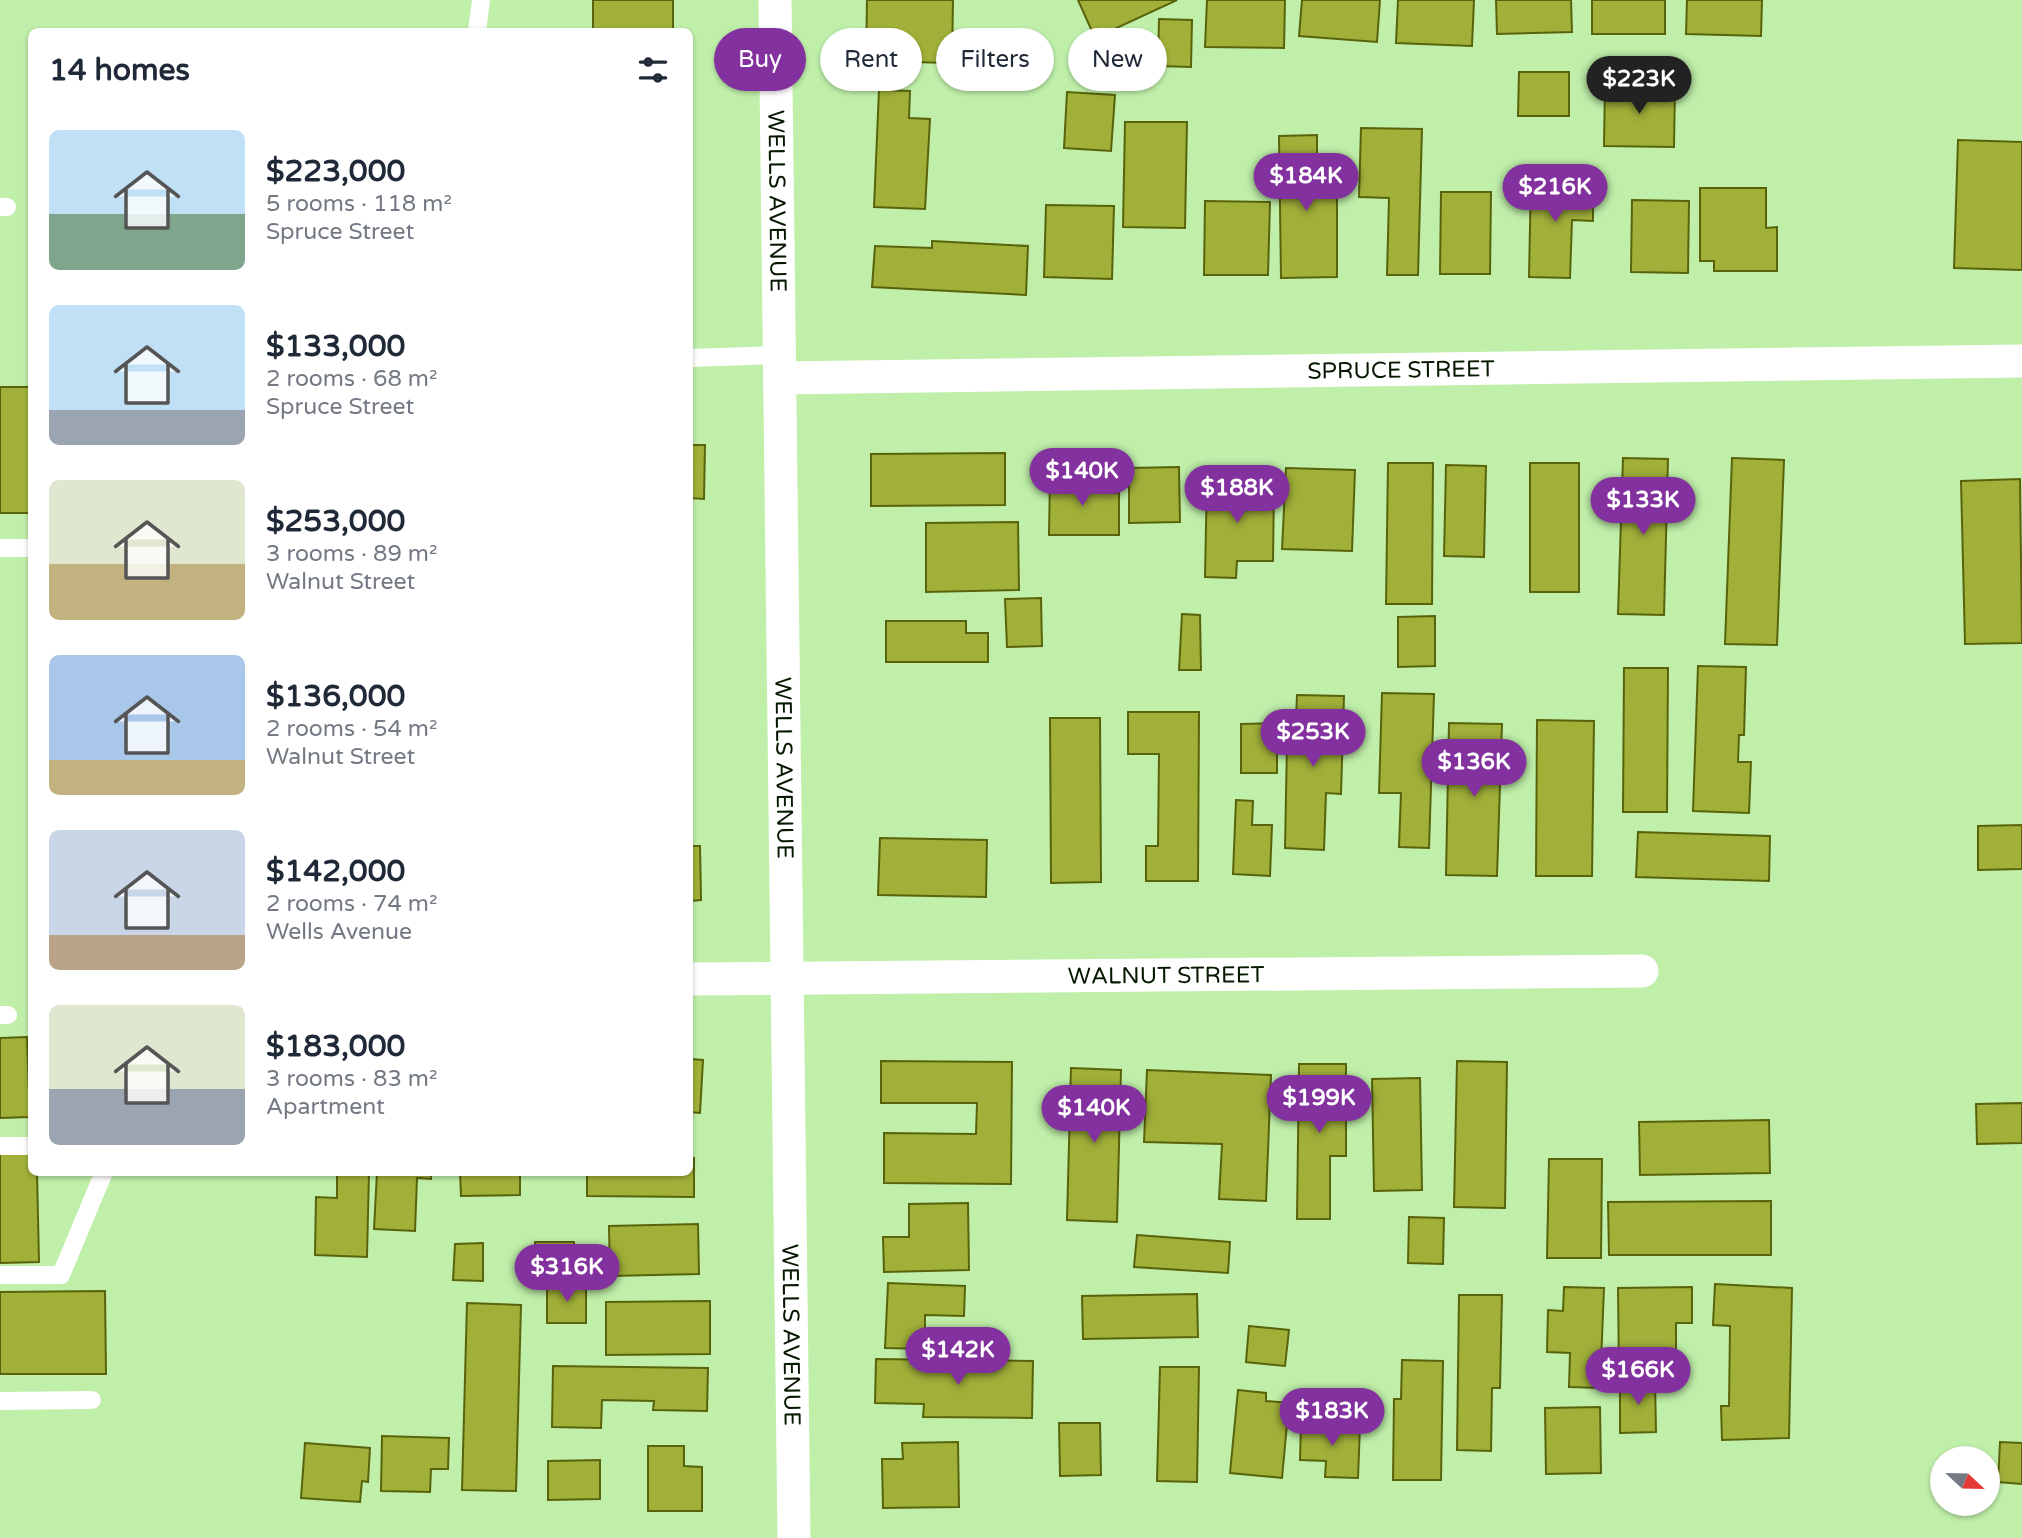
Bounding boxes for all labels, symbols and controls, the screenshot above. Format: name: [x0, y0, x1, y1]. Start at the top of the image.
chip: Buy: [714, 28, 806, 91]
chip: Rent: [820, 28, 922, 91]
chip: Filters: [936, 28, 1054, 91]
chip: New: [1068, 28, 1167, 91]
icon: filters: [634, 51, 672, 89]
text: 14 homes: [49, 52, 190, 89]
pin: $223K: [1590, 57, 1688, 116]
text: $223K: [1603, 65, 1675, 93]
street label: WELLS AVENUE: [761, 110, 792, 292]
text: $223,000: [266, 153, 405, 190]
pin: $184K: [1257, 154, 1355, 213]
icon: home: [105, 158, 189, 242]
text: $184K: [1270, 162, 1342, 190]
pin: $216K: [1506, 164, 1604, 224]
text: $216K: [1519, 173, 1591, 201]
text: 5 rooms · 118 m²: [266, 190, 452, 218]
text: Spruce Street: [266, 218, 414, 246]
text: $133,000: [266, 328, 405, 365]
icon: home: [105, 333, 189, 417]
street label: SPRUCE STREET: [1307, 355, 1495, 386]
text: 2 rooms · 68 m²: [266, 365, 437, 393]
text: Spruce Street: [266, 393, 414, 421]
pin: $140K: [1033, 448, 1131, 508]
text: $140K: [1046, 457, 1118, 485]
pin: $188K: [1188, 466, 1286, 525]
text: $188K: [1201, 474, 1273, 502]
pin: $133K: [1594, 477, 1692, 537]
text: $133K: [1607, 486, 1679, 514]
text: $253,000: [266, 503, 405, 540]
icon: home: [105, 508, 189, 592]
text: 3 rooms · 89 m²: [266, 540, 437, 568]
text: Walnut Street: [266, 568, 415, 596]
street label: WELLS AVENUE: [768, 677, 799, 859]
text: $136,000: [266, 678, 405, 715]
icon: home: [105, 683, 189, 767]
pin: $253K: [1264, 710, 1362, 769]
text: 2 rooms · 54 m²: [266, 715, 437, 743]
text: $253K: [1277, 718, 1349, 746]
pin: $136K: [1425, 740, 1523, 799]
text: Walnut Street: [266, 743, 415, 771]
text: $136K: [1438, 748, 1510, 776]
text: $142,000: [266, 853, 405, 890]
icon: home: [105, 858, 189, 942]
text: 2 rooms · 74 m²: [266, 890, 437, 918]
text: Wells Avenue: [266, 918, 412, 946]
street label: WALNUT STREET: [1068, 961, 1264, 991]
text: $183,000: [266, 1028, 405, 1065]
icon: home: [105, 1033, 189, 1117]
text: 3 rooms · 83 m²: [266, 1065, 437, 1093]
pin: $199K: [1270, 1076, 1368, 1135]
text: $199K: [1283, 1084, 1355, 1112]
pin: $140K: [1045, 1086, 1143, 1145]
text: Apartment: [266, 1093, 385, 1121]
text: $140K: [1058, 1094, 1130, 1122]
pin: $316K: [518, 1244, 616, 1304]
street label: WELLS AVENUE: [775, 1244, 806, 1426]
text: $316K: [531, 1253, 603, 1281]
pin: $142K: [909, 1328, 1007, 1387]
text: $142K: [922, 1336, 994, 1364]
pin: $166K: [1589, 1348, 1687, 1407]
text: $166K: [1602, 1356, 1674, 1384]
pin: $183K: [1283, 1388, 1381, 1448]
text: $183K: [1296, 1397, 1368, 1425]
north arrow: [1930, 1446, 2000, 1516]
map controls: [1930, 1446, 2000, 1516]

